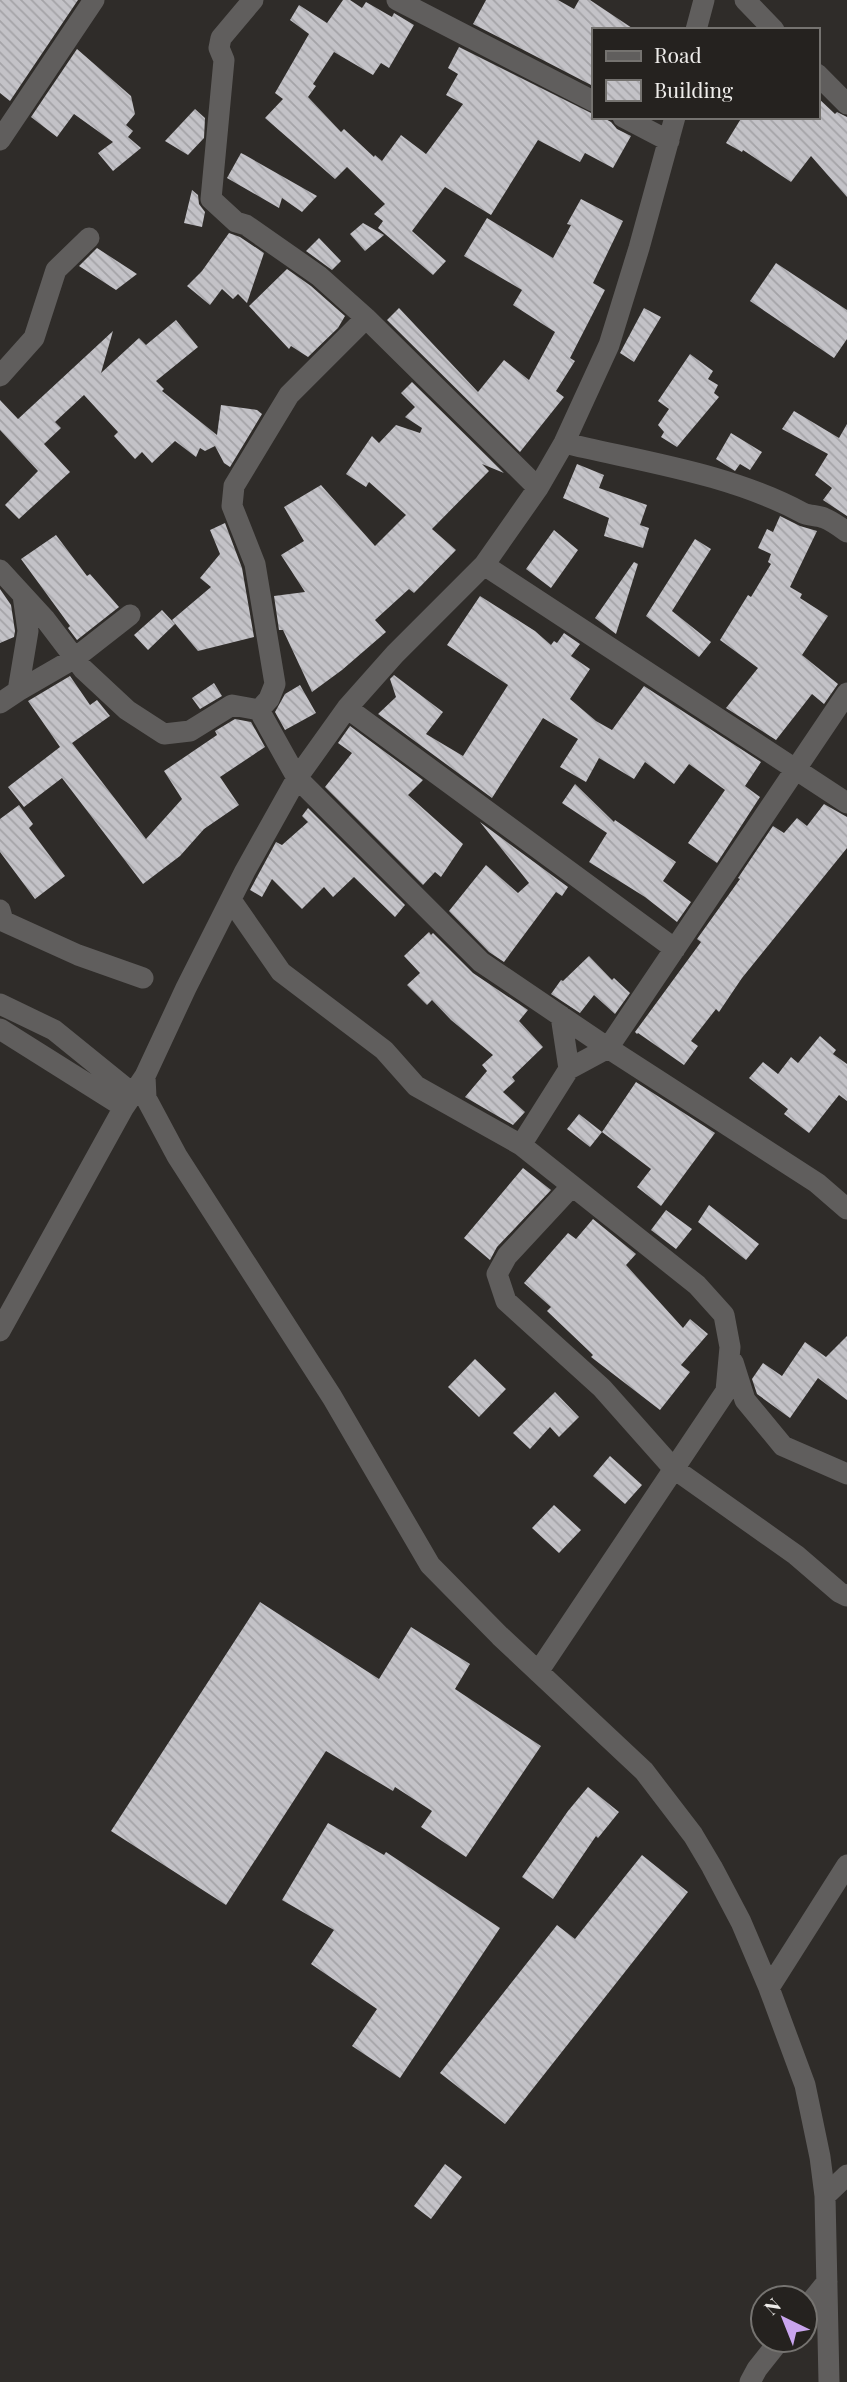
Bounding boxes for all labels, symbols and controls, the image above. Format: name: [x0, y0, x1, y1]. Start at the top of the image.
legend: [592, 28, 819, 119]
text: Road: [654, 40, 702, 68]
text: Building: [654, 75, 733, 103]
north arrow: [749, 2284, 819, 2354]
text: N: [758, 2291, 786, 2320]

